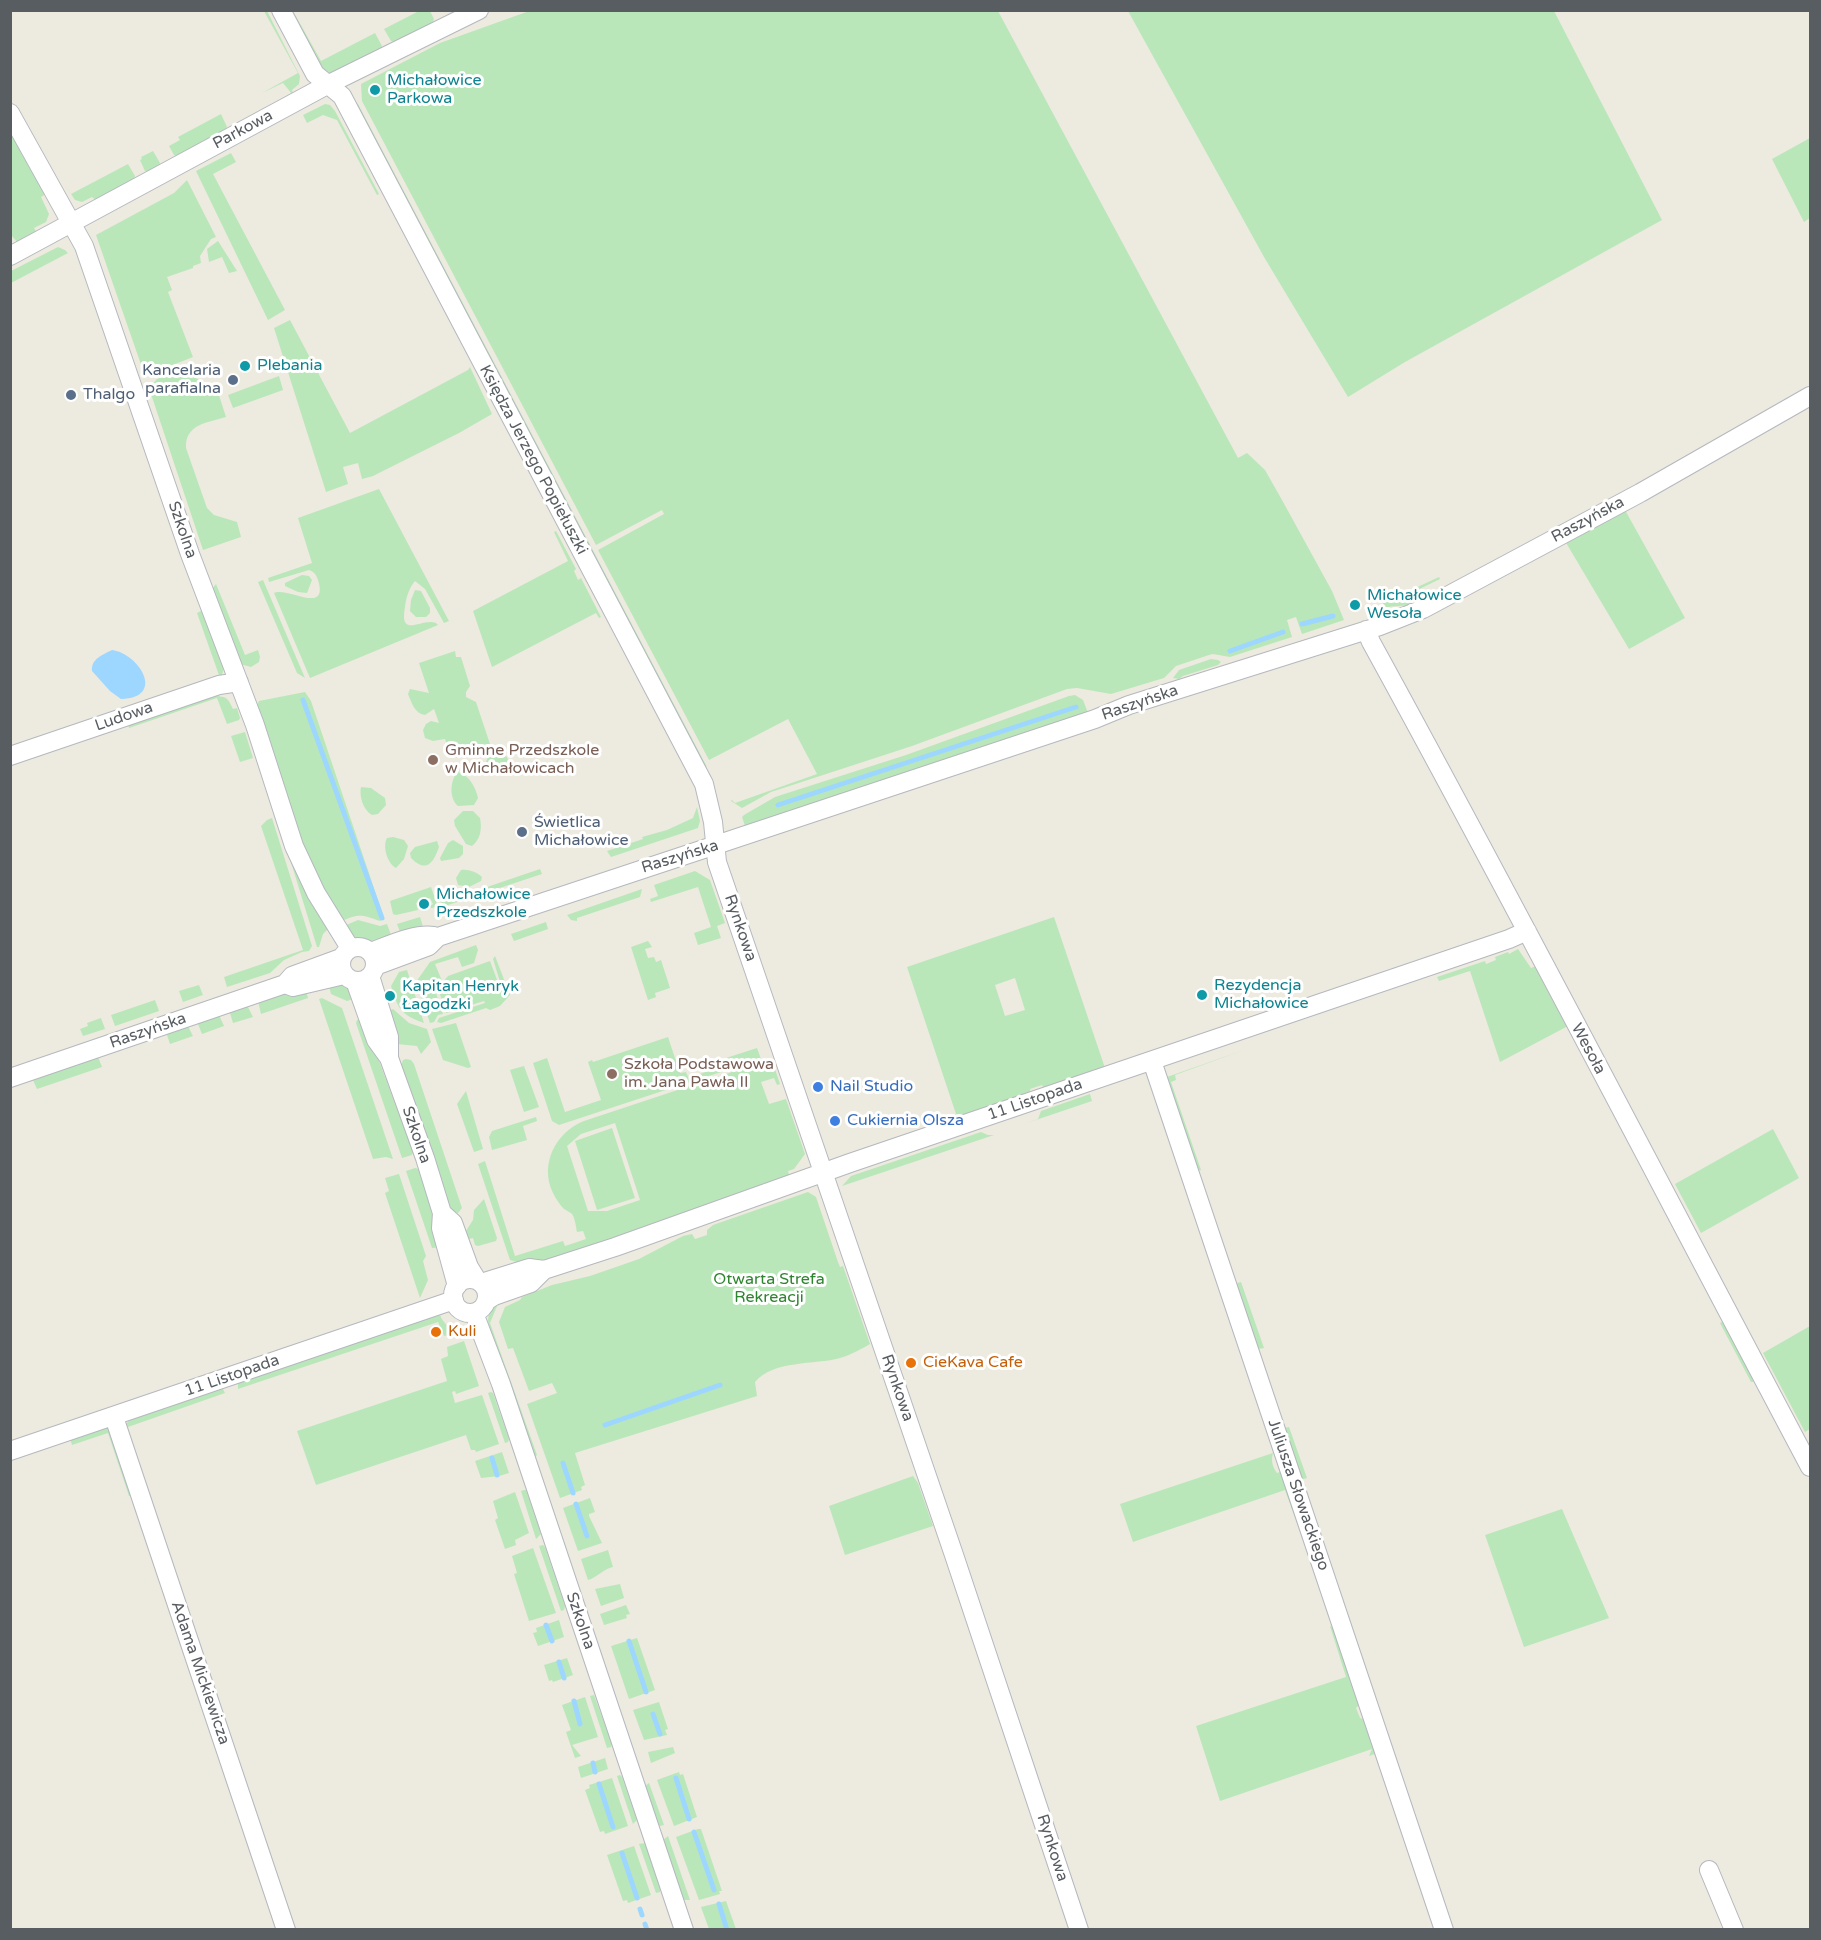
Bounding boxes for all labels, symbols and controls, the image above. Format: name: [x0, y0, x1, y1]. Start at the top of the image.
place label: Michałowice Parkowa: [387, 71, 481, 109]
marker: Michałowice Parkowa: [368, 83, 382, 97]
street label: Parkowa: [210, 106, 276, 154]
place label: Plebania: [257, 356, 323, 376]
marker: Plebania: [238, 359, 252, 373]
place label: Kancelaria parafialna: [142, 361, 221, 399]
street label: Księdza Jerzego Popiełuszki: [475, 362, 591, 558]
marker: Kancelaria parafialna: [226, 373, 240, 387]
place label: Thalgo: [83, 385, 135, 405]
marker: Thalgo: [64, 388, 78, 402]
street label: Raszyńska: [1548, 493, 1628, 547]
street label: Szkolna: [163, 499, 201, 561]
place label: Michałowice Wesoła: [1367, 586, 1461, 624]
marker: Michałowice Wesoła: [1348, 598, 1362, 612]
street label: Raszyńska: [1099, 681, 1181, 725]
street label: Ludowa: [92, 698, 156, 736]
place label: Gminne Przedszkole w Michałowicach: [445, 741, 599, 779]
marker: Gminne Przedszkole w Michałowicach: [426, 753, 440, 767]
place label: Świetlica Michałowice: [534, 813, 628, 851]
marker: Świetlica Michałowice: [515, 825, 529, 839]
street label: Raszyńska: [639, 836, 721, 878]
place label: Michałowice Przedszkole: [436, 885, 530, 923]
street label: Rynkowa: [720, 892, 760, 964]
marker: Michałowice Przedszkole: [417, 897, 431, 911]
place label: Rezydencja Michałowice: [1214, 976, 1308, 1014]
place label: Kapitan Henryk Łagodzki: [402, 977, 519, 1015]
marker: Rezydencja Michałowice: [1195, 988, 1209, 1002]
marker: Kapitan Henryk Łagodzki: [383, 989, 397, 1003]
street label: Raszyńska: [107, 1009, 189, 1053]
street label: Wesoła: [1567, 1020, 1609, 1078]
place label: Szkoła Podstawowa im. Jana Pawła II: [624, 1055, 774, 1093]
marker: Szkoła Podstawowa im. Jana Pawła II: [605, 1067, 619, 1081]
street label: 11 Listopada: [985, 1075, 1085, 1125]
place label: Nail Studio: [830, 1077, 913, 1097]
marker: Nail Studio: [811, 1080, 825, 1094]
street label: Szkolna: [397, 1104, 435, 1166]
place label: Cukiernia Olsza: [847, 1111, 964, 1131]
marker: Cukiernia Olsza: [828, 1114, 842, 1128]
park label: Otwarta Strefa Rekreacji: [713, 1270, 825, 1308]
place label: Kuli: [448, 1322, 476, 1342]
marker: Kuli: [429, 1325, 443, 1339]
street label: 11 Listopada: [182, 1351, 282, 1401]
street label: Rynkowa: [877, 1352, 917, 1424]
place label: CieKava Cafe: [923, 1353, 1023, 1373]
marker: CieKava Cafe: [904, 1356, 918, 1370]
street label: Juliusza Słowackiego: [1263, 1417, 1333, 1573]
street label: Szkolna: [561, 1590, 599, 1652]
street label: Adama Mickiewicza: [166, 1599, 234, 1747]
street label: Rynkowa: [1032, 1812, 1072, 1884]

